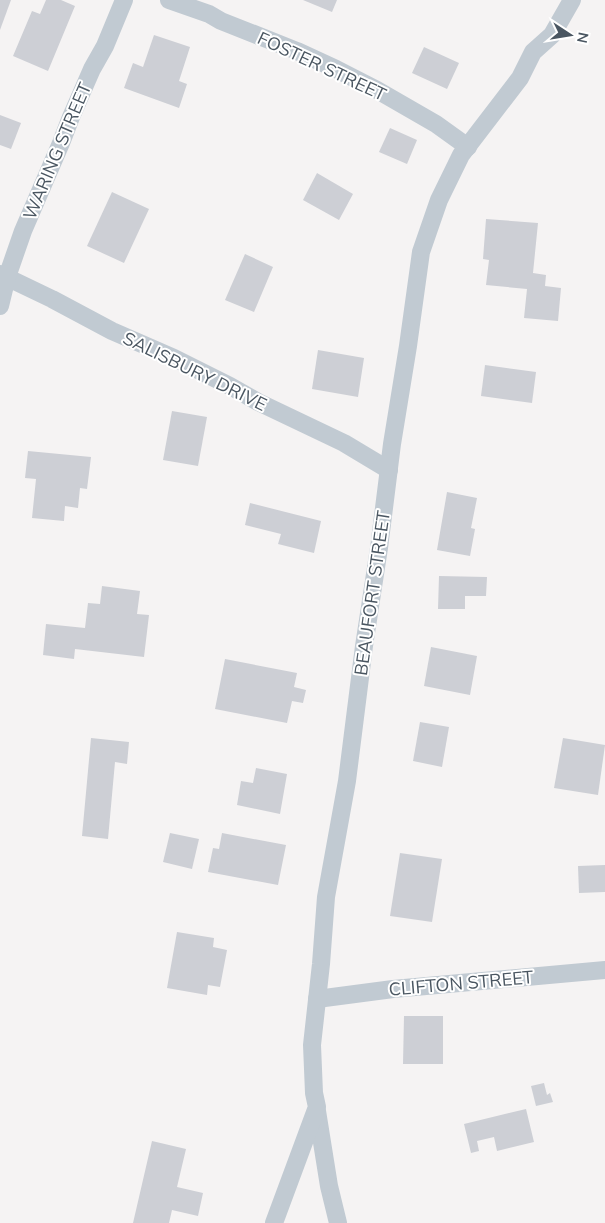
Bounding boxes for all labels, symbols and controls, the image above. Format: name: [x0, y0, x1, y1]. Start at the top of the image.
north arrow: [545, 10, 595, 60]
street label: FOSTER STREET: [254, 26, 390, 106]
text: N: [573, 31, 593, 45]
street label: WARING STREET: [18, 79, 96, 223]
street label: SALISBURY DRIVE: [119, 326, 271, 416]
street label: BEAUFORT STREET: [349, 509, 395, 677]
street label: CLIFTON STREET: [388, 965, 534, 1001]

